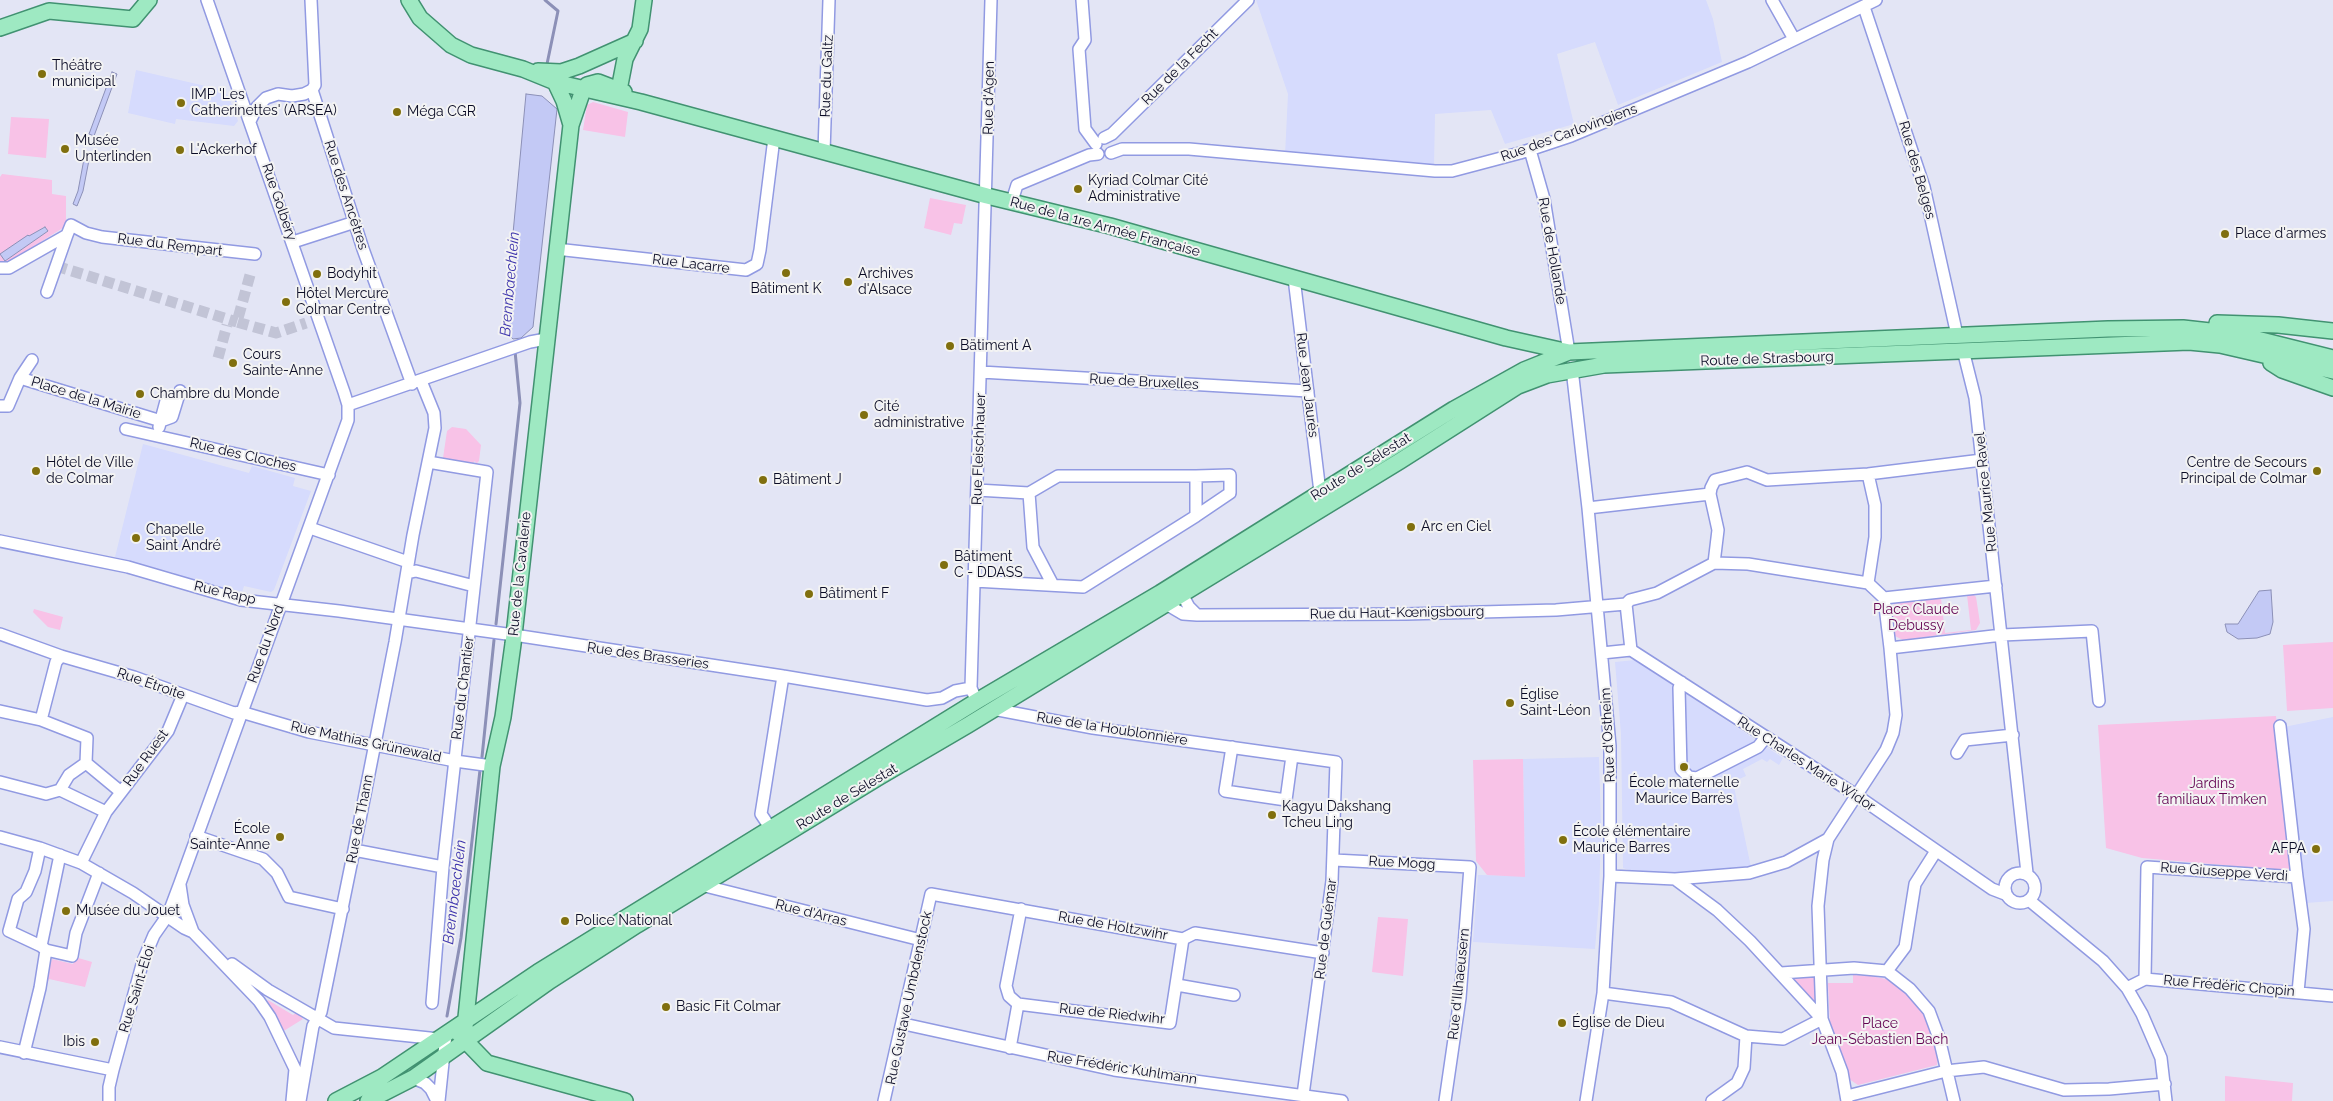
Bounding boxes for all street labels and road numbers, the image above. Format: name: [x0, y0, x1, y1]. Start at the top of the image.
street label: Rue de la Fecht: [1138, 25, 1222, 109]
street label: Rue du Galtz: [817, 34, 837, 118]
street label: Rue d'Agen: [980, 61, 998, 135]
street label: Rue des Carlovingiens: [1498, 100, 1640, 166]
street label: Rue des Belges: [1895, 119, 1939, 221]
street label: Rue des Ancêtres: [320, 138, 372, 252]
street label: Rue Golbéry: [258, 161, 300, 243]
street label: Rue de la 1re Armée Française: [1008, 194, 1202, 260]
street label: Rue de Hollande: [1534, 196, 1570, 306]
street label: Rue du Rempart: [117, 230, 223, 260]
street label: Rue Lacarre: [651, 251, 731, 277]
street label: Rue Jean Jaurès: [1292, 332, 1322, 438]
street label: Route de Strasbourg: [1700, 348, 1834, 370]
street label: Rue de Bruxelles: [1089, 371, 1199, 393]
street label: Place de la Mairie: [29, 373, 143, 423]
street label: Rue Fleischhauer: [969, 393, 989, 505]
street label: Route de Sélestat: [1308, 429, 1414, 505]
street label: Rue Maurice Ravel: [1971, 431, 2001, 553]
street label: Rue des Cloches: [188, 435, 298, 475]
street label: Rue de la Cavalerie: [505, 511, 535, 637]
street label: Rue Rapp: [192, 578, 258, 608]
street label: Rue du Nord: [244, 603, 288, 685]
street label: Rue du Haut-Kœnigsbourg: [1309, 603, 1485, 623]
street label: Rue du Chantier: [448, 635, 478, 741]
street label: Rue des Brasseries: [586, 639, 710, 673]
street label: Rue Étroite: [115, 664, 187, 704]
street label: Rue d'Ostheim: [1597, 687, 1619, 783]
street label: Rue de la Houblonnière: [1035, 709, 1189, 749]
street label: Rue Charles Marie Widor: [1734, 713, 1878, 815]
street label: Rue Mathias Grünewald: [289, 718, 443, 766]
street label: Rue Ruest: [120, 726, 172, 790]
street label: Route de Sélestat: [793, 760, 901, 834]
street label: Rue de Thann: [343, 773, 377, 865]
street label: Rue Mogg: [1368, 853, 1436, 873]
street label: Rue Giuseppe Verdi: [2160, 859, 2288, 885]
street label: Rue de Guémar: [1311, 878, 1341, 980]
street label: Rue d'Arras: [773, 896, 849, 930]
street label: Rue de Holtzwihr: [1057, 908, 1169, 944]
street label: Rue Gustave Umbdenstock: [882, 910, 936, 1086]
street label: Rue d'Illhaeusern: [1445, 927, 1473, 1041]
street label: Rue Saint-Éloi: [116, 943, 158, 1035]
street label: Rue Frédéric Chopin: [2163, 972, 2295, 1000]
street label: Rue de Riedwihr: [1058, 1000, 1166, 1028]
street label: Rue Frédéric Kuhlmann: [1046, 1048, 1198, 1088]

